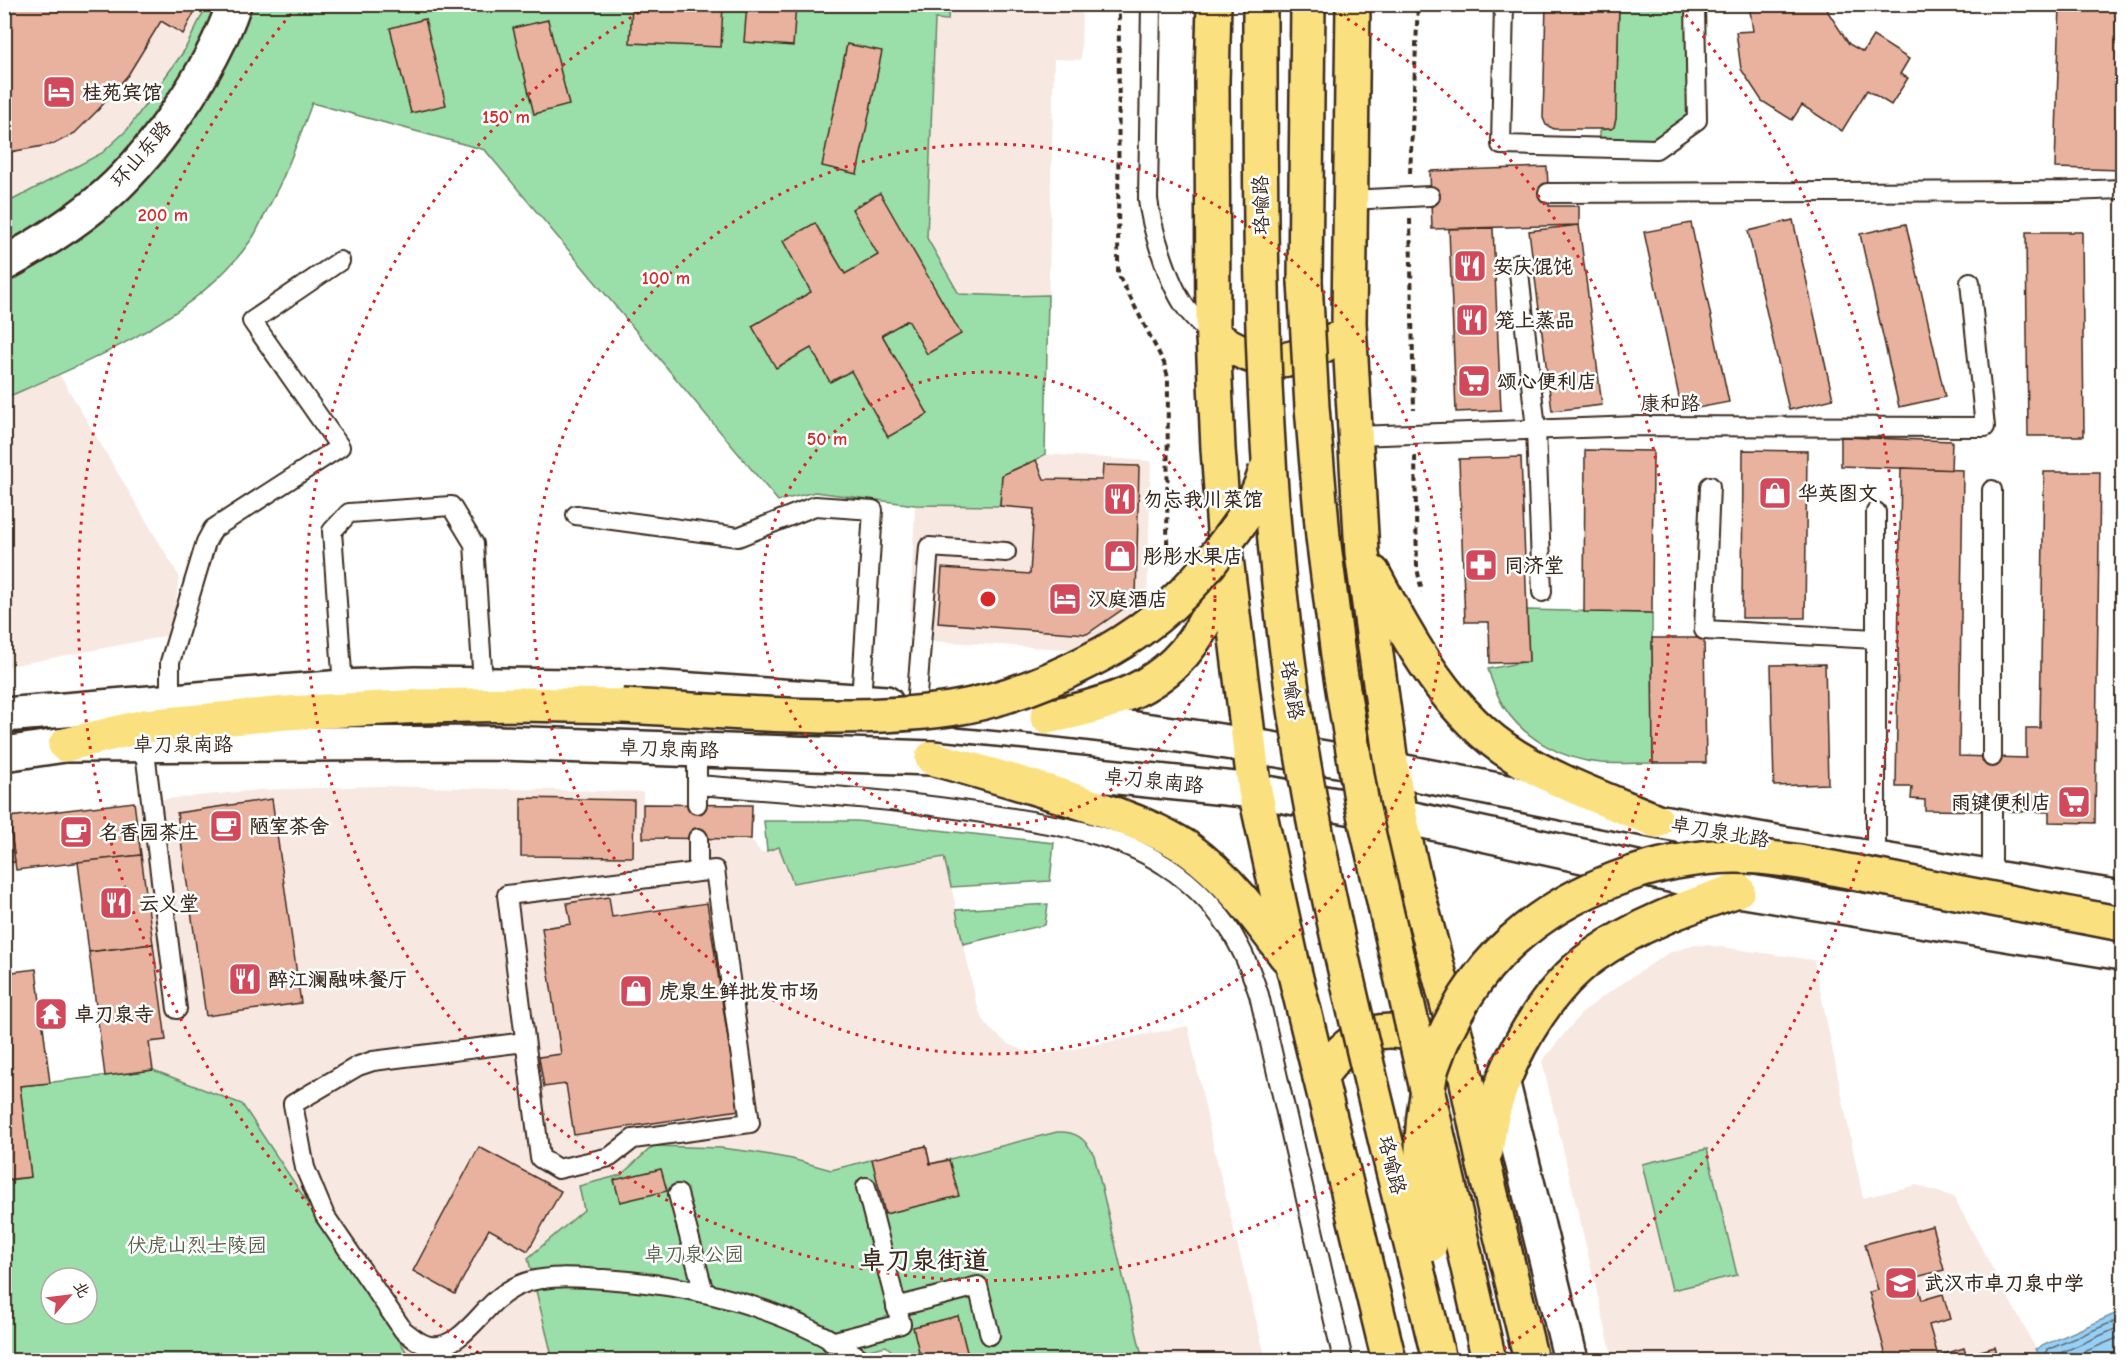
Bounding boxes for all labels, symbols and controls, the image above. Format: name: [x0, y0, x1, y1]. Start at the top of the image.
hotel icon: 桂苑宾馆: [41, 74, 77, 110]
place label: 桂苑宾馆: [82, 81, 162, 104]
text: 150 m: [482, 107, 530, 128]
street label: 环山东路: [106, 116, 177, 192]
street label: 珞喻路: [1249, 174, 1273, 235]
text: 200 m: [138, 205, 188, 226]
restaurant icon: 安庆馄饨: [1452, 248, 1488, 284]
place label: 安庆馄饨: [1493, 255, 1573, 278]
text: 100 m: [642, 268, 690, 289]
restaurant icon: 笼上蒸品: [1454, 302, 1490, 338]
place label: 笼上蒸品: [1495, 309, 1575, 332]
supermarket icon: 颂心便利店: [1456, 363, 1492, 399]
place label: 颂心便利店: [1497, 370, 1597, 393]
street label: 康和路: [1640, 392, 1701, 415]
text: 50 m: [807, 429, 847, 450]
shop icon: 华英图文: [1757, 475, 1793, 511]
restaurant icon: 勿忘我川菜馆: [1102, 481, 1138, 517]
place label: 华英图文: [1798, 482, 1878, 505]
place label: 勿忘我川菜馆: [1143, 488, 1263, 511]
shop icon: 彤彤水果店: [1102, 538, 1138, 574]
place label: 彤彤水果店: [1143, 545, 1243, 568]
pharmacy icon: 同济堂: [1463, 547, 1499, 583]
place label: 同济堂: [1504, 554, 1564, 577]
hotel icon: 汉庭酒店: [1047, 581, 1083, 617]
place label: 汉庭酒店: [1088, 588, 1168, 611]
centre of rings: [978, 589, 998, 609]
street label: 珞喻路: [1276, 659, 1308, 722]
street label: 卓刀泉南路: [133, 733, 234, 756]
street label: 卓刀泉南路: [619, 736, 720, 762]
street label: 卓刀泉南路: [1103, 764, 1206, 798]
supermarket icon: 雨键便利店: [2056, 784, 2092, 820]
place label: 雨键便利店: [1951, 791, 2051, 814]
cafe icon: 陋室茶舍: [208, 808, 244, 844]
street label: 卓刀泉北路: [1669, 812, 1772, 852]
cafe icon: 名香园茶庄: [58, 814, 94, 850]
place label: 陋室茶舍: [249, 815, 329, 838]
place label: 名香园茶庄: [99, 821, 199, 844]
restaurant icon: 云义堂: [98, 885, 134, 921]
place label: 云义堂: [139, 892, 199, 915]
restaurant icon: 醉江澜融味餐厅: [227, 961, 263, 997]
place label: 醉江澜融味餐厅: [268, 968, 408, 991]
shop icon: 虎泉生鲜批发市场: [618, 973, 654, 1009]
place label: 虎泉生鲜批发市场: [659, 980, 819, 1003]
temple icon: 卓刀泉寺: [33, 996, 69, 1032]
place label: 卓刀泉寺: [74, 1003, 154, 1026]
street label: 珞喻路: [1374, 1133, 1411, 1198]
park label: 伏虎山烈士陵园: [127, 1234, 267, 1257]
park label: 卓刀泉公园: [644, 1243, 744, 1266]
district label: 卓刀泉街道: [859, 1246, 989, 1276]
school or university icon: 武汉市卓刀泉中学: [1883, 1265, 1919, 1301]
north arrow: [39, 1266, 99, 1326]
place label: 武汉市卓刀泉中学: [1924, 1272, 2084, 1295]
text: 北: [70, 1278, 93, 1301]

